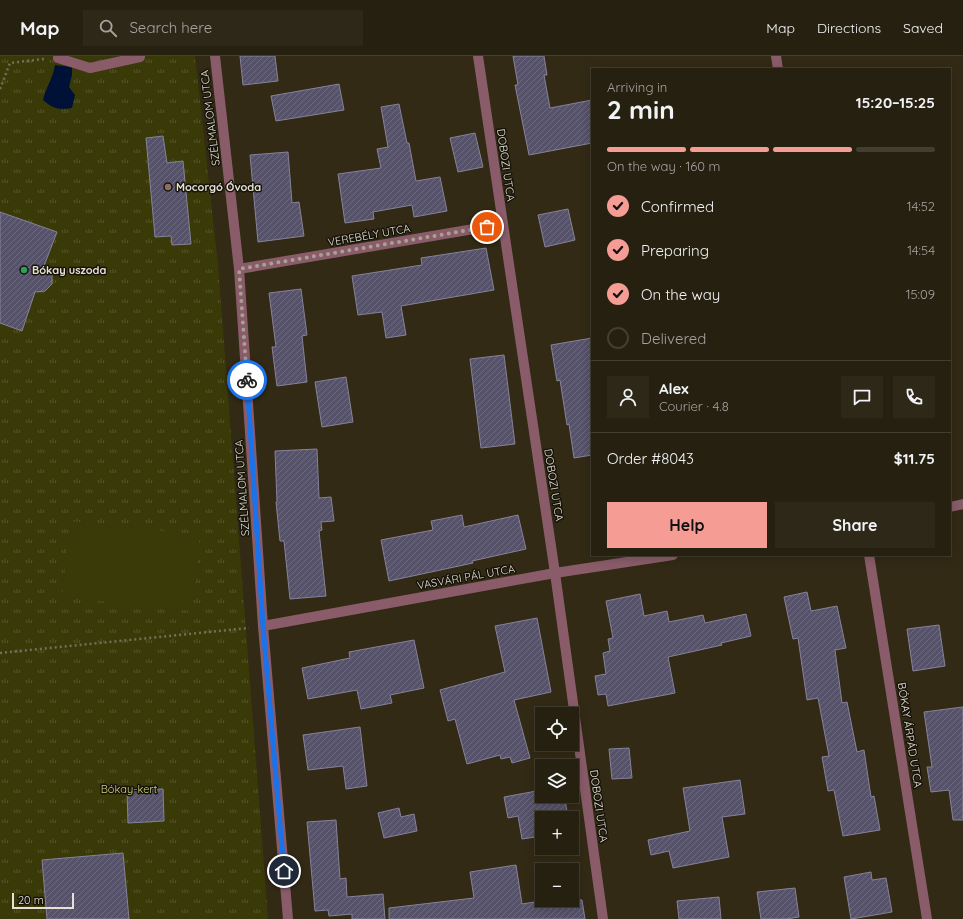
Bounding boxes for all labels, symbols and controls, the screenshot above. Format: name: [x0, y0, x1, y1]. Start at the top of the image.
search box: [83, 10, 363, 46]
text: Map: [20, 16, 59, 40]
icon: search: [97, 17, 119, 39]
text: Search here: [129, 18, 212, 37]
text: Map: [766, 19, 795, 37]
text: Directions: [817, 19, 881, 37]
text: Saved: [903, 19, 943, 37]
street label: SZÉLMALOM UTCA: [197, 69, 223, 167]
text: Arriving in: [607, 79, 667, 95]
text: 2 min: [607, 93, 675, 126]
text: 15:20–15:25: [856, 93, 935, 112]
street label: DOBOZI UTCA: [494, 128, 518, 202]
text: On the way · 160 m: [607, 158, 720, 174]
place label: Mocorgó Óvoda: [176, 180, 261, 194]
marker: Mocorgó Óvoda: [163, 182, 173, 192]
icon: check: [607, 195, 629, 217]
text: Confirmed: [641, 197, 714, 216]
text: 14:52: [907, 198, 935, 214]
pin: [470, 210, 504, 244]
icon: bag: [476, 216, 498, 238]
street label: VEREBÉLY UTCA: [327, 221, 411, 249]
icon: check: [607, 239, 629, 261]
text: Preparing: [641, 241, 709, 260]
text: 14:54: [907, 242, 935, 258]
place label: Bókay uszoda: [32, 263, 106, 277]
marker: Bókay uszoda: [19, 265, 29, 275]
icon: check: [607, 283, 629, 305]
text: On the way: [641, 285, 720, 304]
text: 15:09: [906, 286, 935, 302]
text: Delivered: [641, 329, 706, 348]
courier: [227, 360, 267, 400]
icon: bike: [236, 369, 258, 391]
button: person: [607, 376, 649, 418]
button: chat: [841, 376, 883, 418]
button: phone: [893, 376, 935, 418]
text: Alex: [659, 379, 689, 398]
text: Courier · 4.8: [659, 398, 729, 414]
street label: SZÉLMALOM UTCA: [232, 439, 252, 537]
street label: DOBOZI UTCA: [541, 448, 567, 522]
text: Order #8043: [607, 449, 694, 468]
text: $11.75: [894, 449, 935, 468]
button: Help: [607, 502, 767, 548]
button: Share: [775, 502, 935, 548]
street label: VASVÁRI PÁL UTCA: [416, 562, 516, 592]
street label: BÓKAY ÁRPÁD UTCA: [895, 681, 925, 789]
map controls: [535, 707, 579, 907]
button: locate: [535, 707, 579, 751]
button: layers: [535, 759, 579, 803]
street label: DOBOZI UTCA: [587, 769, 611, 843]
park label: Bókay-kert: [101, 782, 158, 796]
button: +: [535, 811, 579, 855]
pin: [267, 854, 301, 888]
icon: home: [273, 860, 295, 882]
button: −: [535, 863, 579, 907]
scale bar: [12, 891, 74, 910]
text: 20 m: [18, 893, 44, 907]

